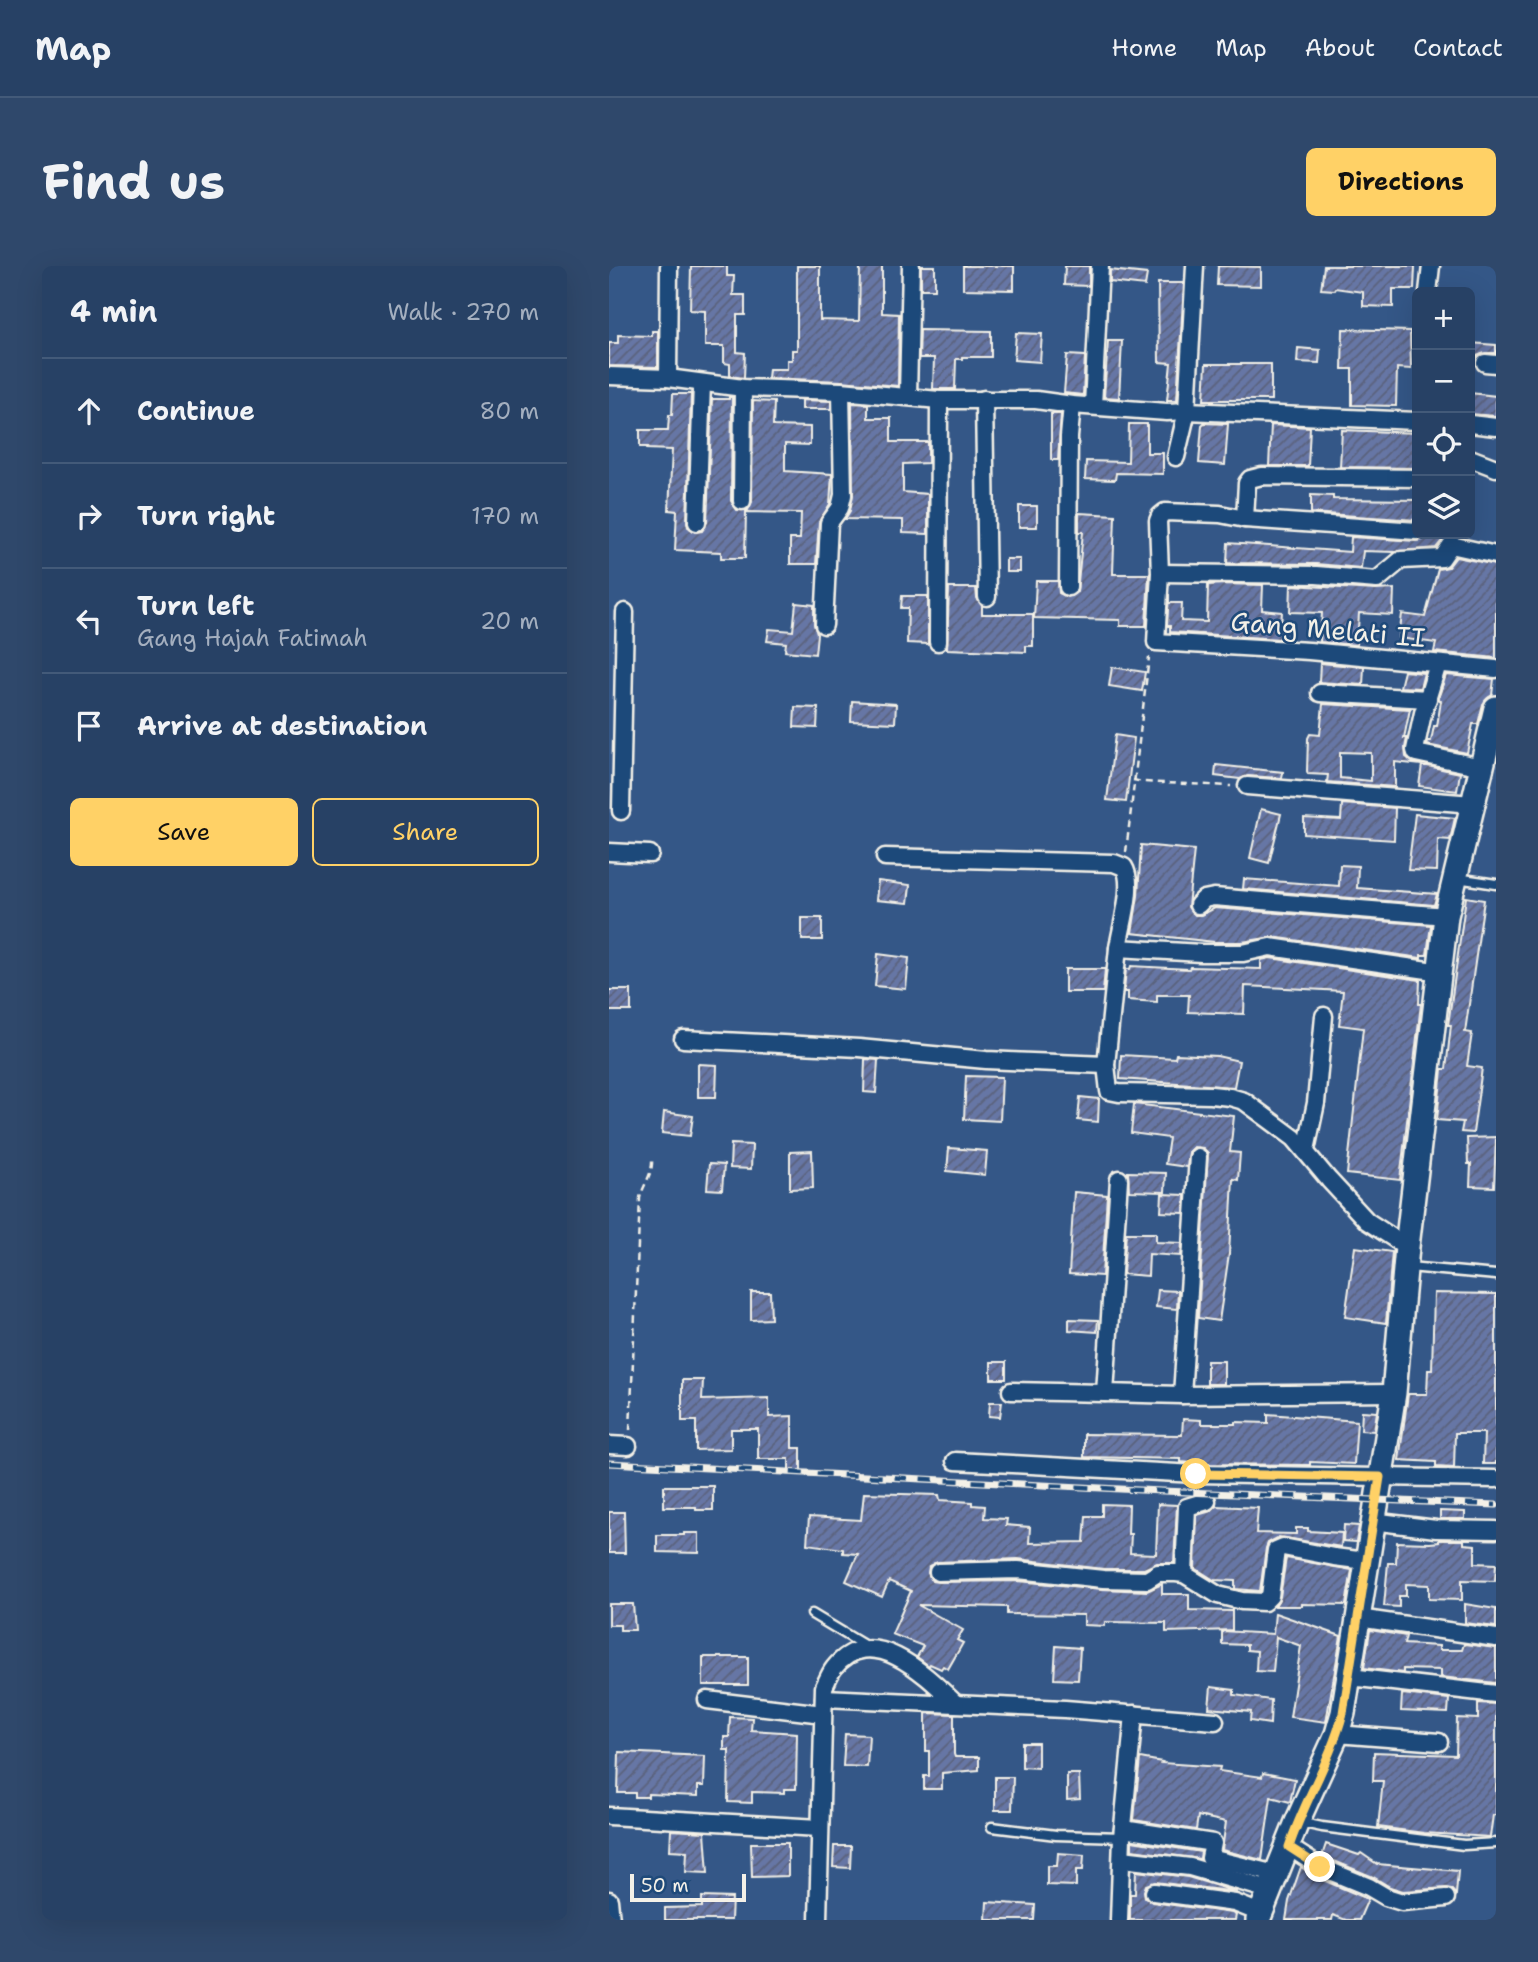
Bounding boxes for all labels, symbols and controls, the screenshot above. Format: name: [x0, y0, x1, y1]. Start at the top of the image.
text: Map: [35, 26, 111, 71]
text: Home: [1111, 32, 1177, 64]
text: Map: [1215, 32, 1267, 64]
text: About: [1305, 32, 1375, 64]
text: Contact: [1413, 32, 1503, 64]
button: Directions: [1306, 148, 1496, 216]
text: Find us: [42, 149, 225, 215]
map controls: [1412, 287, 1475, 539]
button: +: [1412, 287, 1475, 350]
text: 4 min: [70, 291, 157, 332]
text: Walk · 270 m: [387, 297, 539, 327]
button: −: [1412, 350, 1475, 413]
icon: ahead: [70, 392, 108, 430]
text: Continue: [137, 393, 255, 428]
text: 80 m: [480, 396, 539, 426]
button: locate: [1412, 413, 1475, 476]
button: layers: [1412, 476, 1475, 539]
icon: right: [70, 497, 108, 535]
text: Turn right: [137, 498, 275, 533]
text: 170 m: [471, 501, 539, 531]
text: Turn left: [137, 588, 254, 623]
icon: left: [70, 602, 108, 640]
street label: Gang Melati II: [1229, 603, 1427, 655]
text: 20 m: [480, 606, 539, 636]
text: Gang Hajah Fatimah: [137, 623, 368, 653]
icon: arrive: [70, 707, 108, 745]
text: Arrive at destination: [137, 708, 427, 743]
button: Save: [70, 798, 298, 866]
button: Share: [312, 798, 539, 866]
route start: [1180, 1458, 1211, 1489]
route end: [1304, 1851, 1335, 1882]
scale bar: [630, 1871, 745, 1903]
text: 50 m: [641, 1873, 689, 1898]

